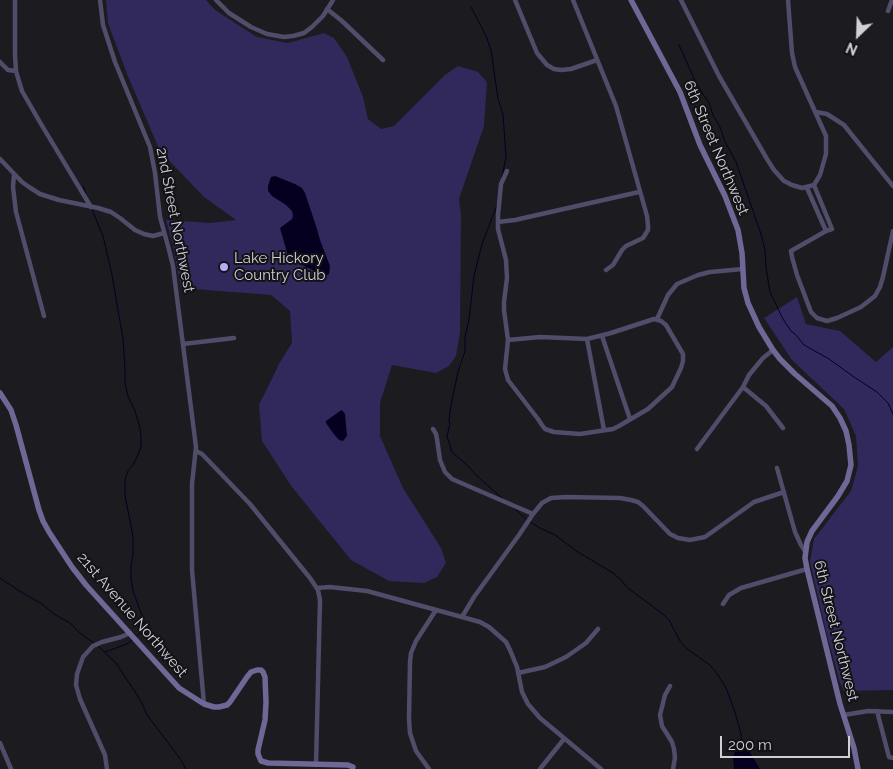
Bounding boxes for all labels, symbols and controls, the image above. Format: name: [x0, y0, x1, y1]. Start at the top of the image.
north arrow: [833, 10, 883, 60]
text: N: [844, 39, 860, 58]
street label: 6th Street Northwest: [680, 78, 752, 218]
street label: 2nd Street Northwest: [152, 146, 198, 294]
place label: Lake Hickory Country Club: [234, 249, 326, 284]
marker: Lake Hickory Country Club: [218, 261, 230, 273]
street label: 21st Avenue Northwest: [73, 549, 191, 681]
street label: 6th Street Northwest: [810, 559, 862, 703]
scale bar: [723, 726, 853, 758]
text: 200 m: [728, 736, 772, 754]

